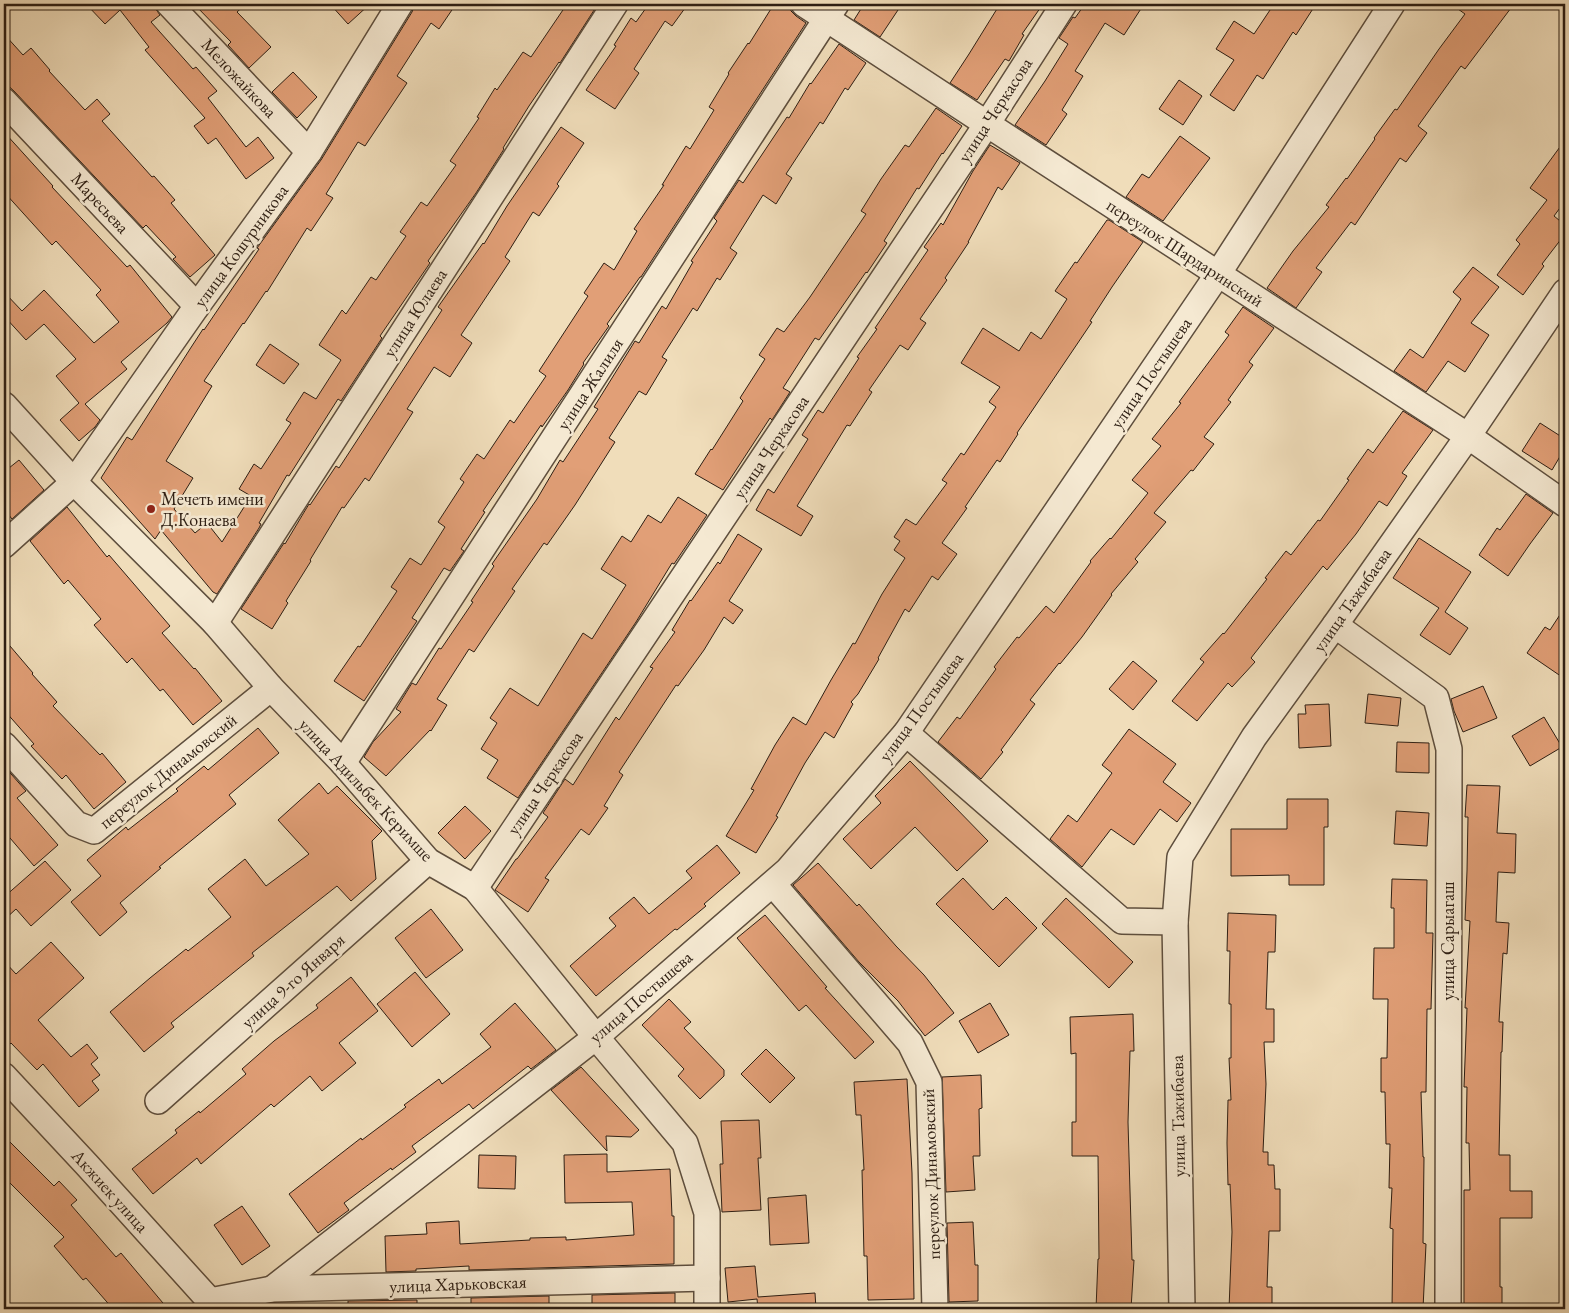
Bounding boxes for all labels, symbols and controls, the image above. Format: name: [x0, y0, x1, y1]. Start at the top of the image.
street label: Меложайкова: [197, 33, 283, 123]
street label: улица Черкасова: [952, 52, 1037, 166]
street label: Маресьева: [66, 167, 135, 239]
street label: улица Кошурникова: [188, 179, 293, 312]
street label: переулок Шардаринский: [1102, 193, 1269, 312]
street label: улица Юлаева: [377, 263, 452, 361]
street label: улица Постышева: [1105, 312, 1197, 433]
street label: улица Жалиля: [551, 333, 628, 434]
street label: улица Черкасова: [727, 390, 814, 503]
place label: Мечеть имени Д.Конаева: [161, 487, 264, 531]
marker: Мечеть имени Д.Конаева: [145, 503, 157, 515]
street label: улица Тажибаева: [1307, 542, 1396, 656]
street label: улица Постышева: [873, 647, 968, 766]
street label: переулок Динамовский: [94, 708, 242, 833]
street label: улица Адильбек Керимше: [294, 713, 439, 866]
street label: улица Черкасова: [501, 726, 588, 839]
street label: улица Сарыагаш: [1436, 881, 1459, 1001]
street label: улица 9-го Января: [236, 928, 349, 1033]
street label: улица Постышева: [584, 945, 698, 1048]
street label: улица Тажибаева: [1165, 1054, 1190, 1177]
street label: переулок Динамовский: [916, 1088, 945, 1260]
street label: Акжиек улица: [66, 1143, 154, 1238]
street label: улица Харьковская: [389, 1270, 527, 1297]

